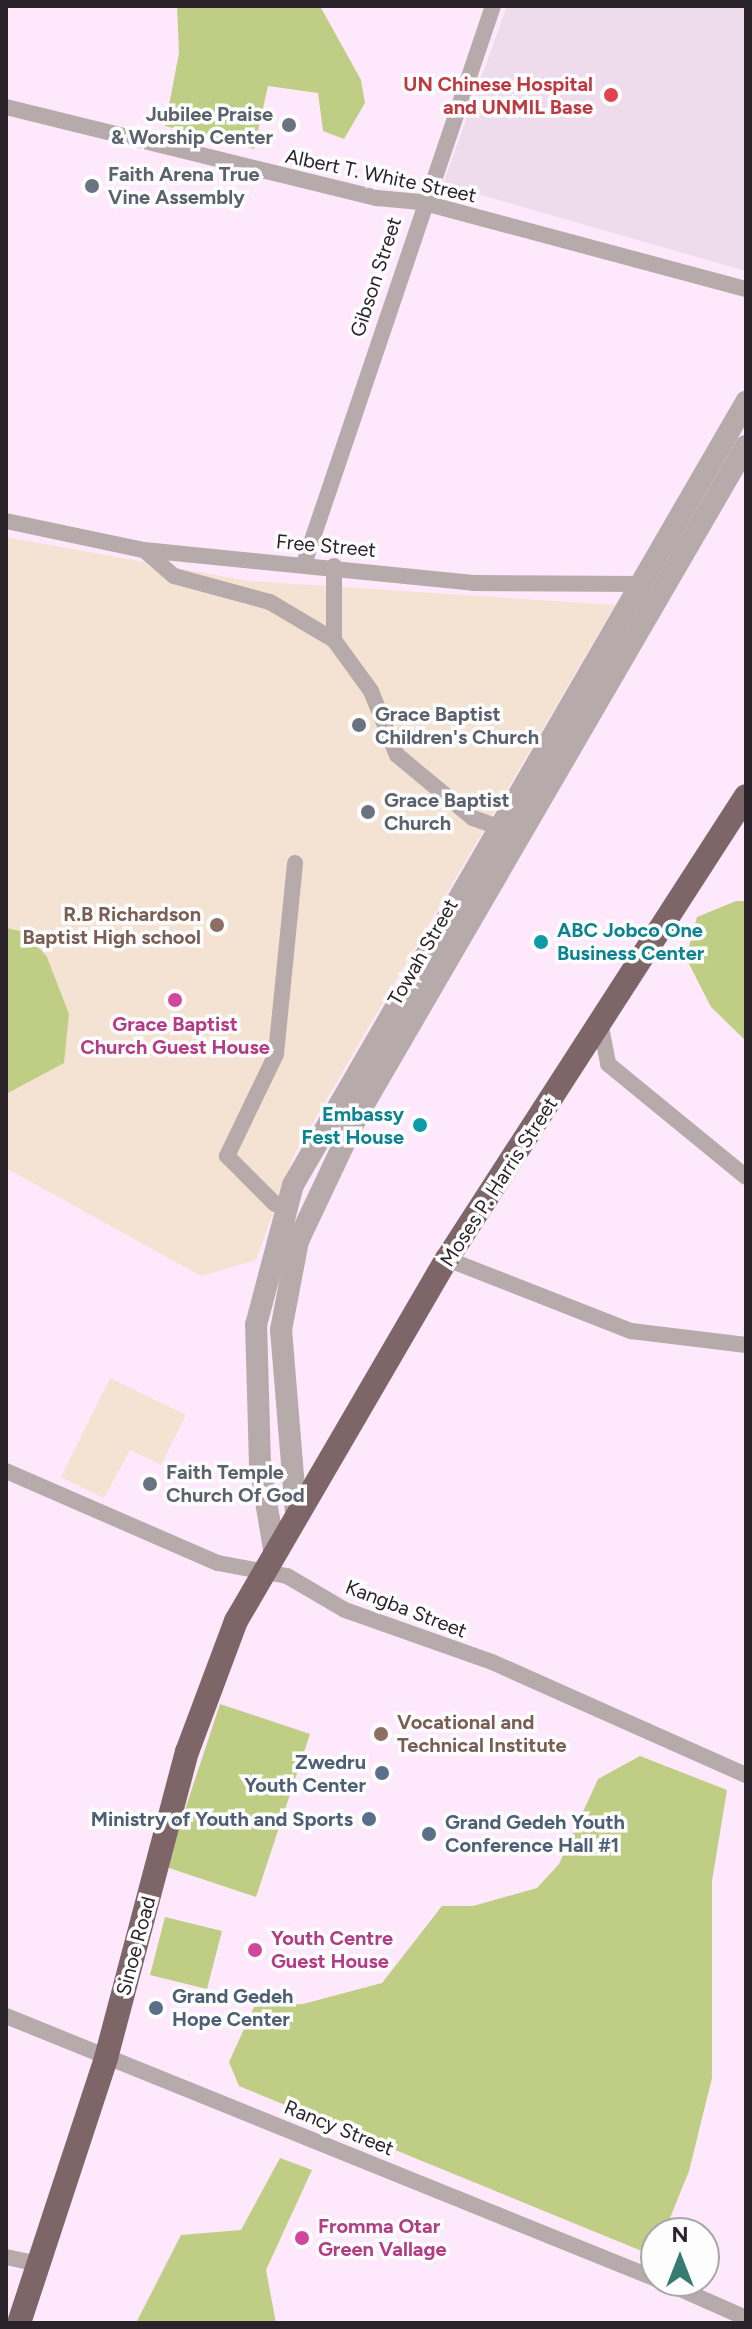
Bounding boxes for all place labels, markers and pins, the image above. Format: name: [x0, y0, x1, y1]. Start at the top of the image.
place label: UN Chinese Hospital and UNMIL Base: [403, 72, 593, 119]
marker: UN Chinese Hospital and UNMIL Base: [600, 84, 622, 106]
place label: Jubilee Praise & Worship Center: [111, 102, 273, 149]
marker: Jubilee Praise & Worship Center: [280, 116, 298, 134]
place label: Faith Arena True Vine Assembly: [108, 162, 260, 209]
marker: Faith Arena True Vine Assembly: [83, 177, 101, 195]
place label: Grace Baptist Children's Church: [375, 702, 539, 749]
marker: Grace Baptist Children's Church: [350, 716, 368, 734]
place label: Grace Baptist Church: [384, 788, 509, 835]
marker: Grace Baptist Church: [359, 803, 377, 821]
place label: R.B Richardson Baptist High school: [22, 902, 201, 949]
marker: R.B Richardson Baptist High school: [208, 916, 226, 934]
place label: ABC Jobco One Business Center: [557, 918, 704, 965]
marker: ABC Jobco One Business Center: [532, 933, 550, 951]
marker: Grace Baptist Church Guest House: [166, 991, 184, 1009]
place label: Grace Baptist Church Guest House: [80, 1012, 270, 1059]
place label: Embassy Fest House: [302, 1102, 404, 1149]
marker: Embassy Fest House: [411, 1116, 429, 1134]
place label: Faith Temple Church Of God: [166, 1460, 305, 1507]
marker: Faith Temple Church Of God: [141, 1475, 159, 1493]
place label: Vocational and Technical Institute: [397, 1710, 567, 1757]
marker: Vocational and Technical Institute: [372, 1725, 390, 1743]
place label: Zwedru Youth Center: [244, 1750, 366, 1797]
marker: Zwedru Youth Center: [373, 1764, 391, 1782]
place label: Ministry of Youth and Sports: [91, 1807, 353, 1831]
marker: Ministry of Youth and Sports: [360, 1810, 378, 1828]
place label: Grand Gedeh Youth Conference Hall #1: [445, 1810, 625, 1857]
marker: Grand Gedeh Youth Conference Hall #1: [420, 1825, 438, 1843]
place label: Youth Centre Guest House: [271, 1926, 393, 1973]
marker: Youth Centre Guest House: [246, 1941, 264, 1959]
place label: Grand Gedeh Hope Center: [172, 1984, 293, 2031]
marker: Grand Gedeh Hope Center: [147, 1999, 165, 2017]
place label: Fromma Otar Green Vallage: [318, 2214, 447, 2261]
marker: Fromma Otar Green Vallage: [293, 2229, 311, 2247]

